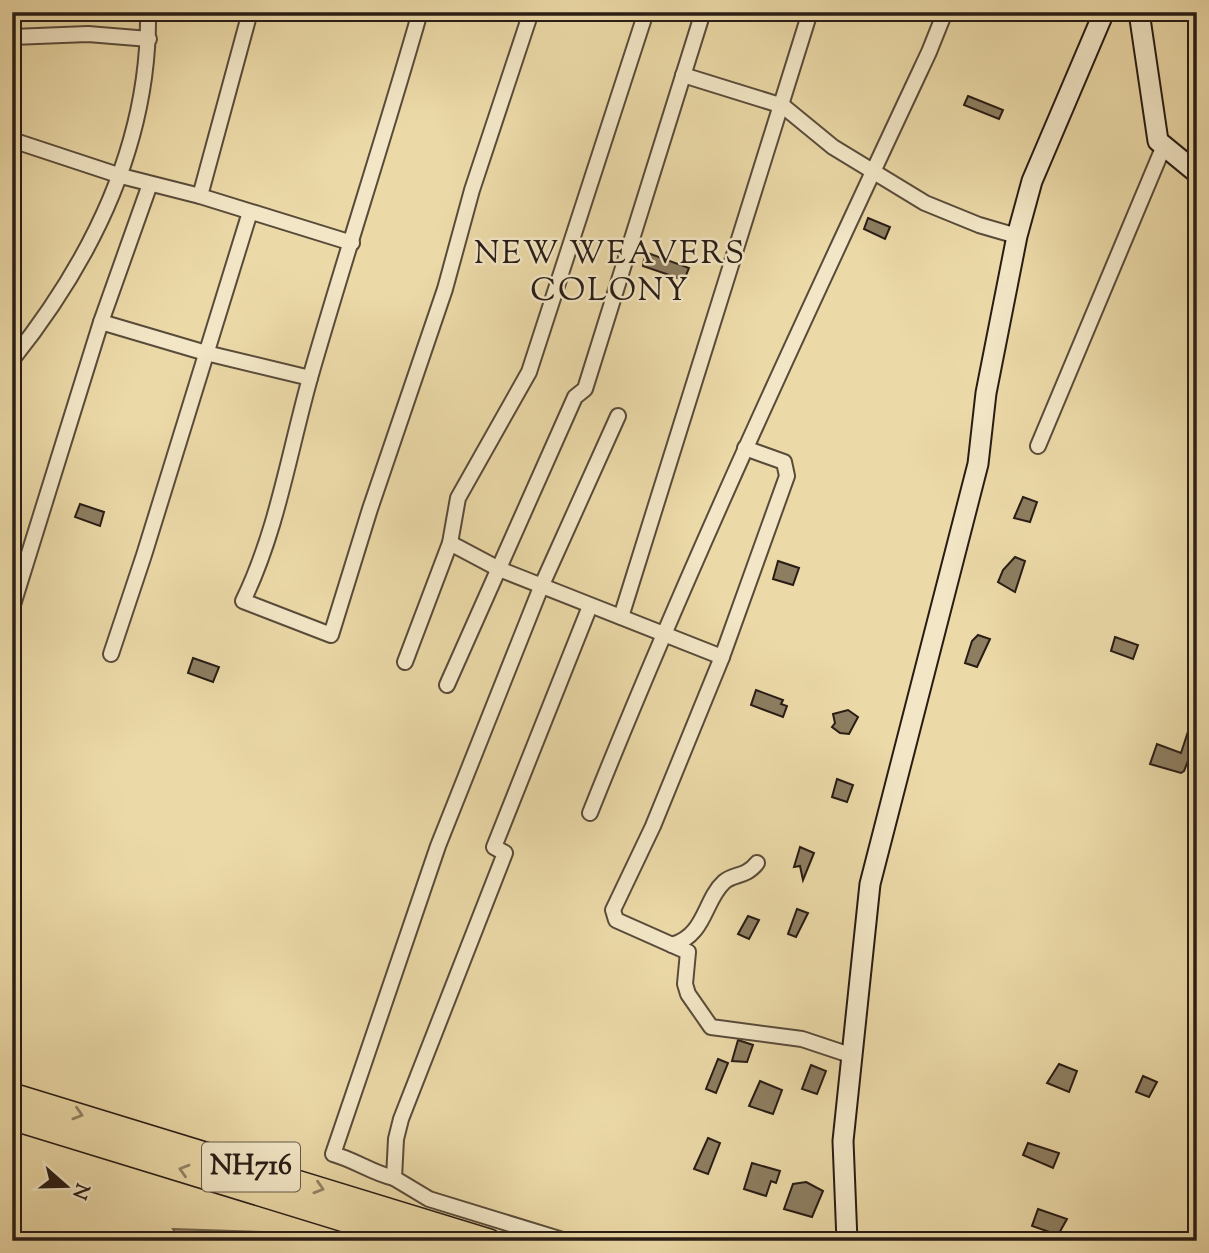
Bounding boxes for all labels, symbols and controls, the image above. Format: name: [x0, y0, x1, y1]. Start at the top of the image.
district label: NEW WEAVERS COLONY: [474, 232, 746, 315]
one-way arrow: [71, 1106, 84, 1120]
road number: NH716: [202, 1142, 300, 1192]
north arrow: [32, 1152, 102, 1222]
one-way arrow: [178, 1163, 190, 1178]
text: N: [64, 1179, 95, 1203]
one-way arrow: [312, 1180, 324, 1195]

